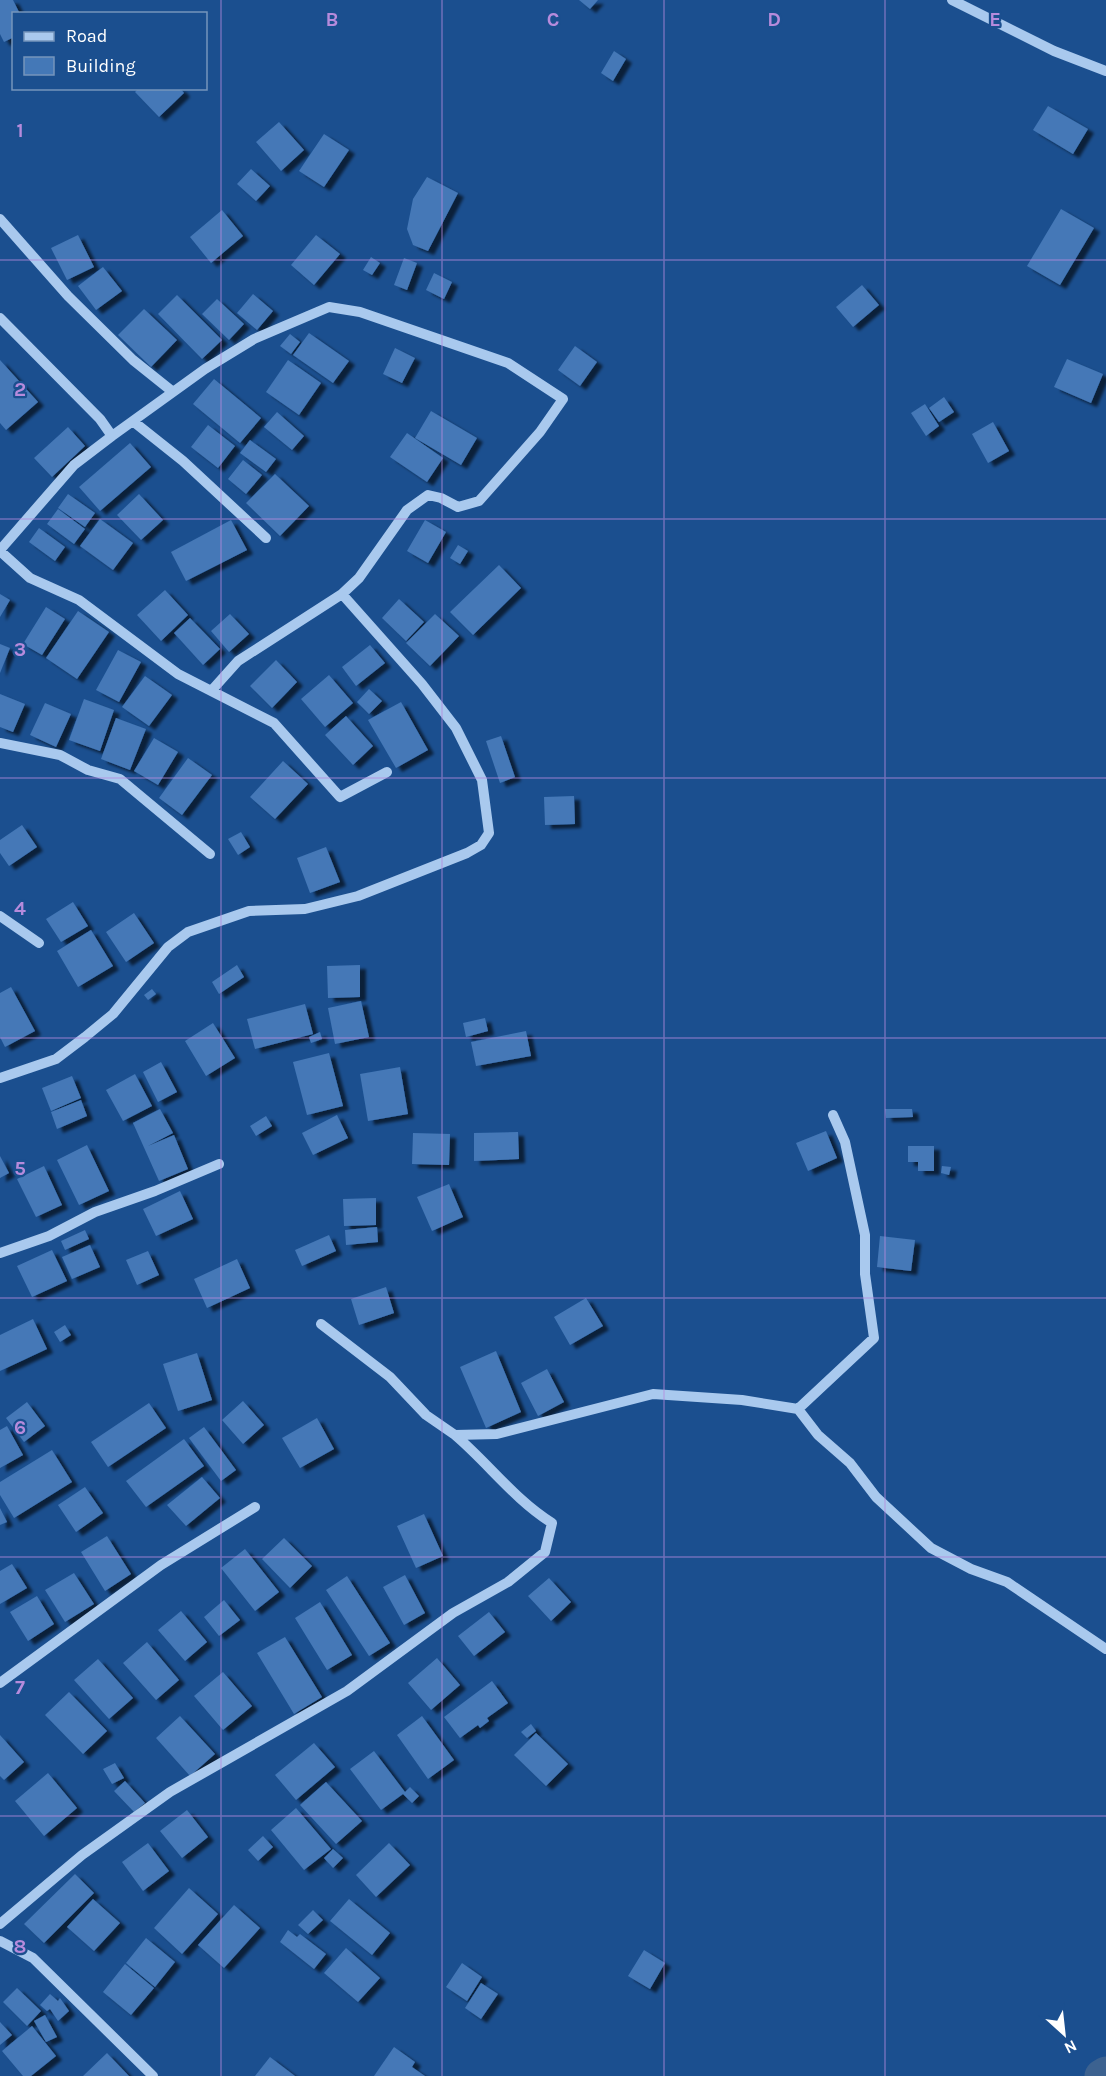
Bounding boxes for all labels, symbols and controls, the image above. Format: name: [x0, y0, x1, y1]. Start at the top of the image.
text: B: [326, 8, 338, 31]
text: C: [547, 8, 559, 31]
text: D: [767, 8, 781, 31]
text: E: [989, 8, 1001, 31]
legend: [12, 12, 207, 90]
text: Road: [66, 25, 107, 47]
text: Building: [66, 55, 136, 77]
text: 1: [16, 119, 24, 142]
text: 2: [14, 378, 26, 401]
text: 3: [14, 638, 26, 661]
text: 4: [14, 897, 26, 920]
text: 5: [14, 1157, 26, 1180]
text: 6: [14, 1416, 26, 1439]
text: 7: [15, 1676, 25, 1699]
text: 8: [14, 1935, 26, 1958]
north arrow: [1034, 2004, 1094, 2064]
text: N: [1061, 2036, 1080, 2058]

